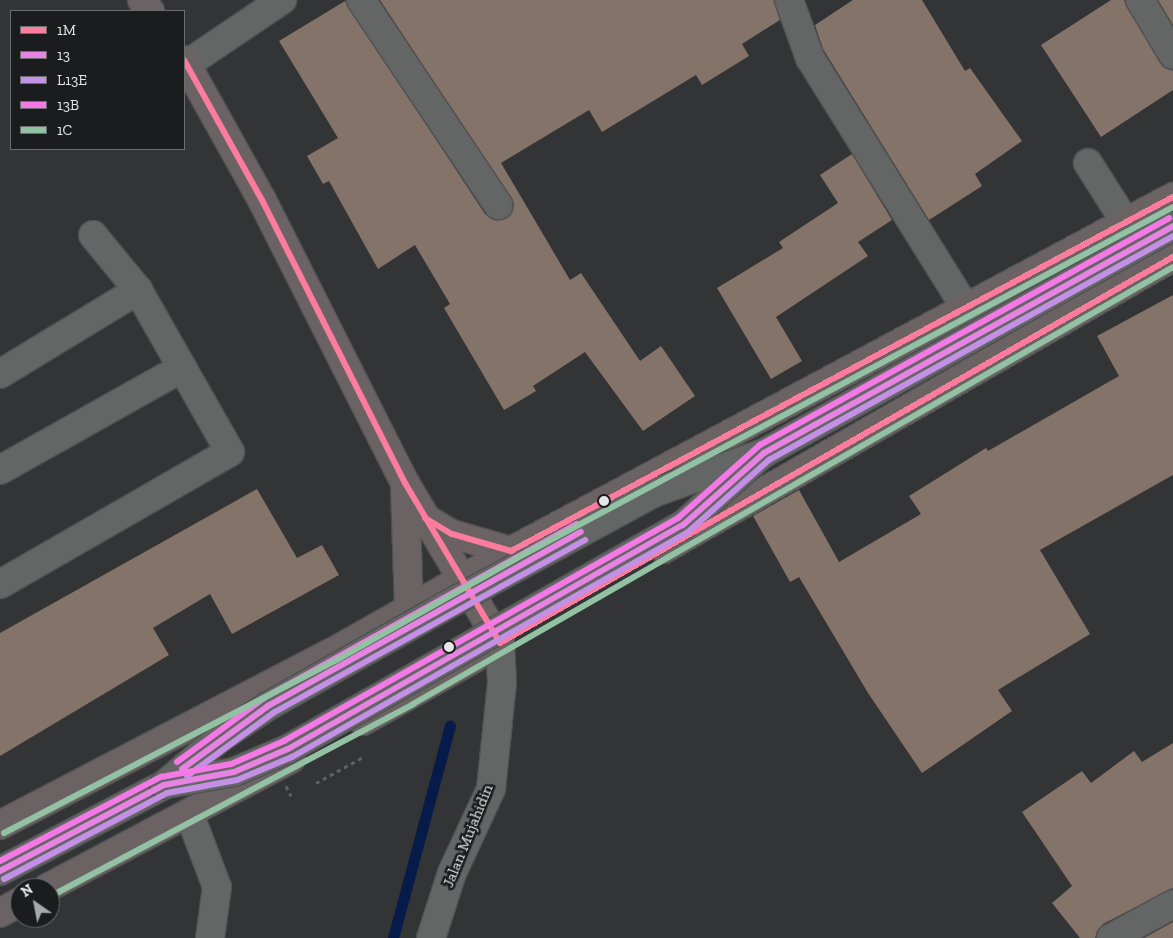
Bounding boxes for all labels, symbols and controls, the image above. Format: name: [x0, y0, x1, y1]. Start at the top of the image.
legend: [10, 10, 185, 150]
text: 1M: [57, 21, 76, 39]
text: 13: [57, 46, 70, 64]
text: L13E: [57, 71, 87, 89]
text: 13B: [57, 96, 79, 114]
text: 1C: [57, 121, 72, 139]
unlabelled marker: [599, 496, 609, 506]
unlabelled marker: [444, 642, 454, 652]
street label: Jalan Mujahidin: [439, 782, 497, 890]
north arrow: [10, 878, 60, 928]
text: N: [18, 881, 36, 901]

